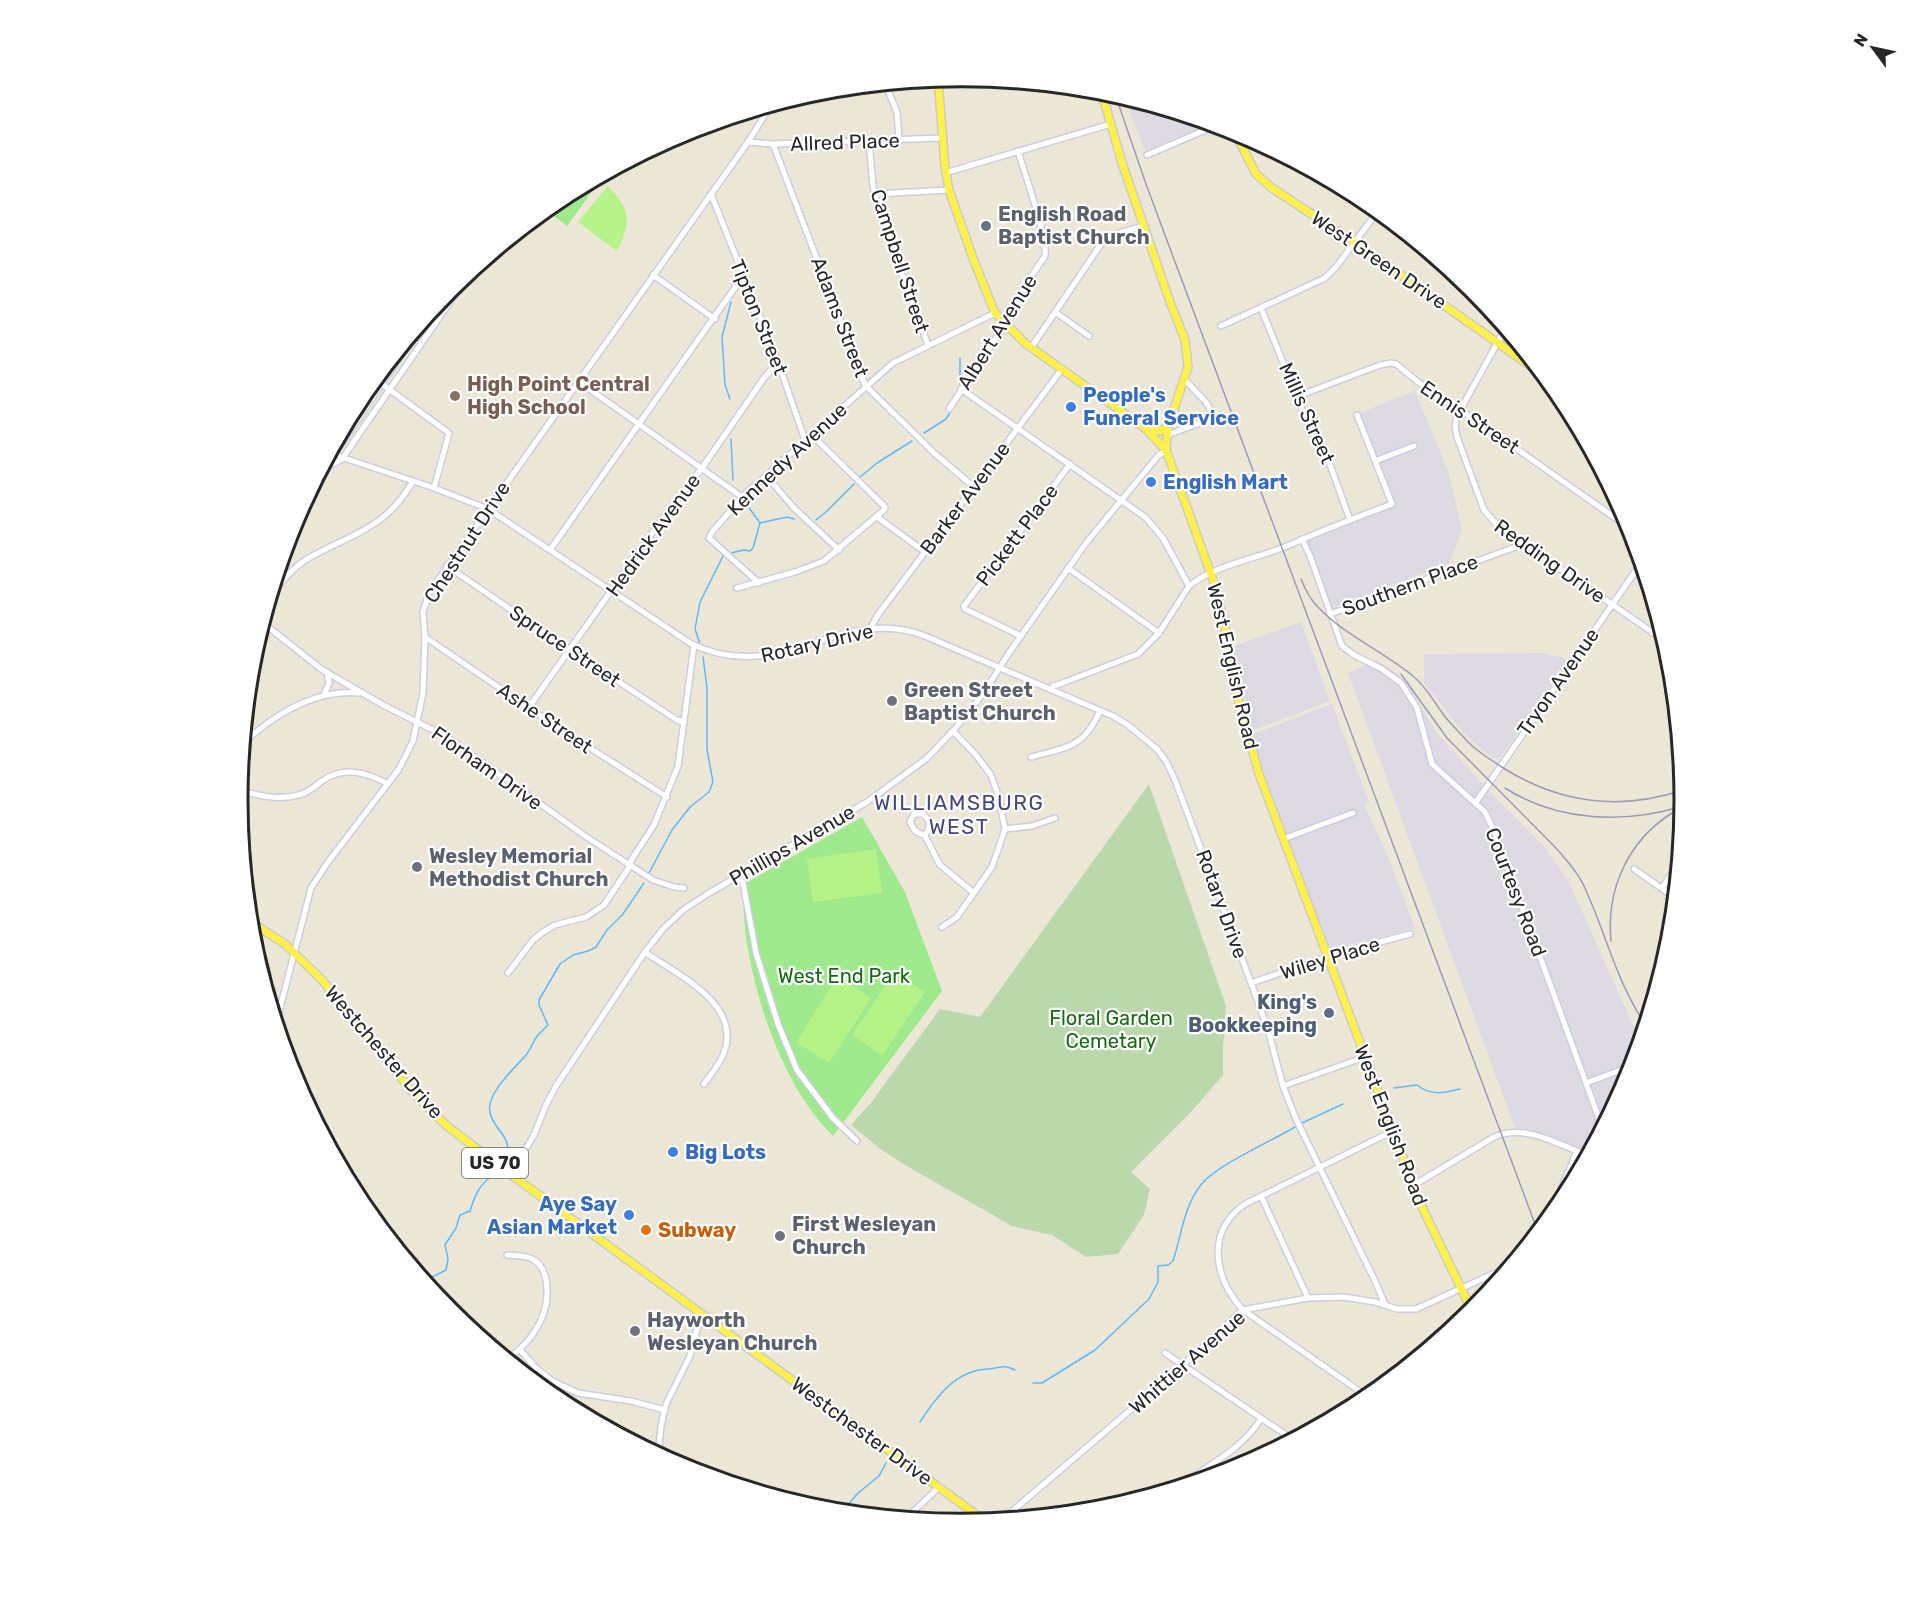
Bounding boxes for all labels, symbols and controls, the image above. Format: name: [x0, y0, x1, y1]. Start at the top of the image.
north arrow: [1843, 18, 1903, 78]
text: N: [1850, 30, 1872, 50]
street label: Allred Place: [790, 128, 900, 156]
street label: Campbell Street: [865, 186, 935, 336]
place label: English Road Baptist Church: [998, 202, 1150, 249]
street label: West Green Drive: [1307, 206, 1451, 314]
marker: English Road Baptist Church: [979, 219, 993, 233]
street label: Adams Street: [806, 253, 874, 381]
street label: Tipton Street: [725, 256, 793, 378]
street label: Albert Avenue: [952, 270, 1042, 394]
street label: Millis Street: [1274, 359, 1340, 467]
place label: High Point Central High School: [467, 372, 650, 419]
street label: Ennis Street: [1416, 375, 1524, 459]
place label: People's Funeral Service: [1083, 383, 1239, 430]
marker: High Point Central High School: [448, 389, 462, 403]
street label: Kennedy Avenue: [722, 397, 852, 521]
marker: People's Funeral Service: [1064, 400, 1078, 414]
street label: Barker Avenue: [915, 437, 1015, 559]
street label: Hedrick Avenue: [601, 469, 705, 601]
place label: English Mart: [1163, 470, 1288, 494]
marker: English Mart: [1144, 475, 1158, 489]
street label: Chestnut Drive: [419, 477, 515, 607]
street label: Pickett Place: [971, 479, 1063, 591]
street label: Redding Drive: [1490, 514, 1610, 608]
street label: Southern Place: [1339, 549, 1481, 621]
street label: West English Road: [1202, 580, 1264, 752]
street label: Spruce Street: [505, 600, 625, 692]
street label: Rotary Drive: [759, 618, 875, 668]
street label: Tryon Avenue: [1512, 623, 1604, 741]
street label: Ashe Street: [493, 677, 597, 759]
place label: Green Street Baptist Church: [904, 678, 1056, 725]
marker: Green Street Baptist Church: [885, 694, 899, 708]
street label: Florham Drive: [427, 721, 547, 815]
district label: WILLIAMSBURG WEST: [874, 790, 1044, 839]
street label: Phillips Avenue: [725, 799, 859, 891]
street label: Courtesy Road: [1480, 824, 1552, 960]
place label: Wesley Memorial Methodist Church: [429, 844, 609, 891]
street label: Rotary Drive: [1191, 846, 1253, 962]
marker: Wesley Memorial Methodist Church: [410, 860, 424, 874]
street label: Wiley Place: [1277, 931, 1383, 985]
park label: West End Park: [778, 964, 911, 988]
street label: Westchester Drive: [320, 981, 448, 1123]
place label: King's Bookkeeping: [1188, 990, 1317, 1037]
park label: Floral Garden Cemetary: [1049, 1006, 1173, 1053]
marker: King's Bookkeeping: [1322, 1006, 1336, 1020]
street label: West English Road: [1349, 1041, 1433, 1209]
place label: Big Lots: [685, 1140, 766, 1164]
marker: Big Lots: [666, 1145, 680, 1159]
road number: US 70: [462, 1148, 528, 1178]
place label: Aye Say Asian Market: [487, 1192, 617, 1239]
marker: Aye Say Asian Market: [622, 1208, 636, 1222]
place label: First Wesleyan Church: [792, 1212, 936, 1259]
place label: Subway: [658, 1218, 736, 1242]
marker: Subway: [639, 1223, 653, 1237]
marker: First Wesleyan Church: [773, 1229, 787, 1243]
street label: Whittier Avenue: [1124, 1305, 1250, 1419]
place label: Hayworth Wesleyan Church: [647, 1308, 817, 1355]
marker: Hayworth Wesleyan Church: [628, 1324, 642, 1338]
street label: Westchester Drive: [787, 1372, 937, 1490]

